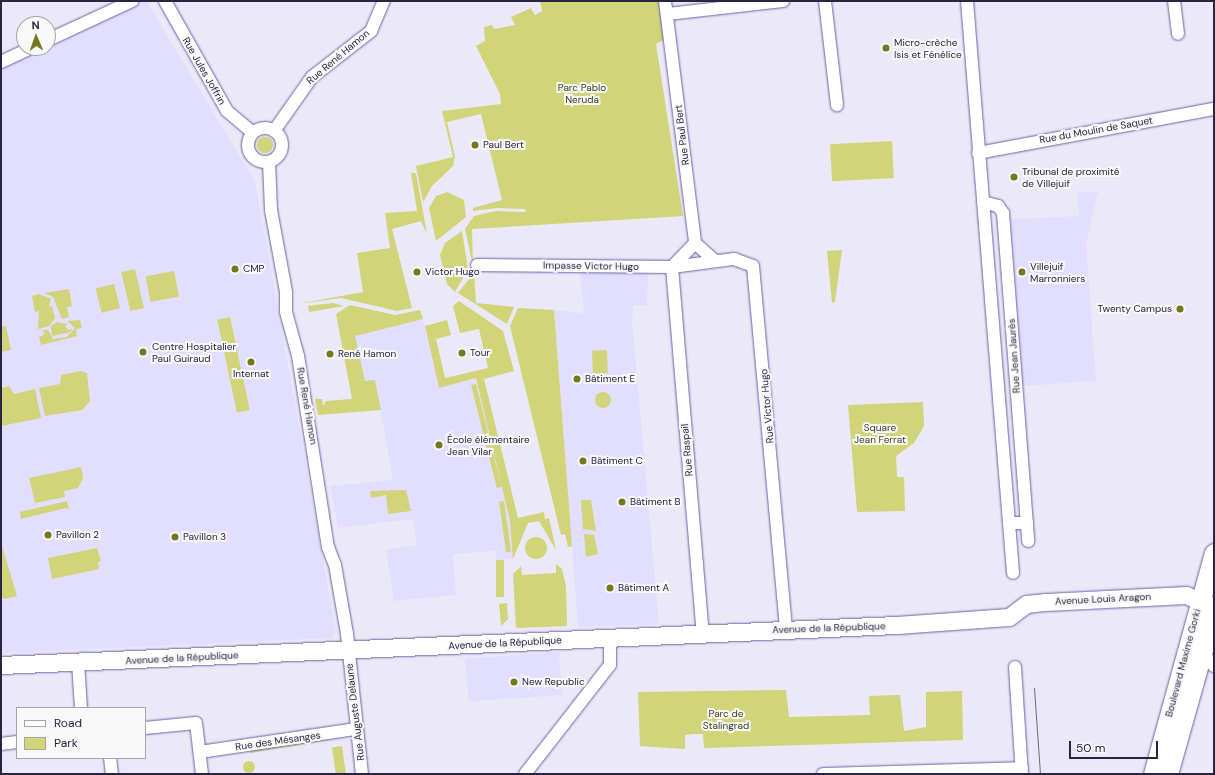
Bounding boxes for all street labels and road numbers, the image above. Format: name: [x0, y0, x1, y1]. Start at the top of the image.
street label: Rue René Hamon: [304, 27, 372, 87]
street label: Rue Jules Joffrin: [180, 35, 228, 107]
street label: Rue Paul Bert: [672, 104, 692, 166]
street label: Rue du Moulin de Saquet: [1038, 114, 1154, 146]
street label: Impasse Victor Hugo: [543, 259, 639, 273]
street label: Rue Jean Jaurès: [1005, 318, 1023, 394]
street label: Rue René Hamon: [294, 366, 320, 446]
street label: Rue Victor Hugo: [758, 368, 776, 444]
street label: Rue Raspail: [679, 423, 695, 477]
street label: Avenue Louis Aragon: [1055, 590, 1151, 608]
street label: Boulevard Maxime Gorki: [1163, 608, 1203, 718]
street label: Avenue de la République: [772, 620, 886, 636]
street label: Avenue de la République: [448, 634, 562, 652]
street label: Avenue de la République: [125, 649, 239, 667]
street label: Rue Auguste Delaune: [343, 663, 367, 761]
street label: Rue des Mésanges: [235, 729, 321, 753]

